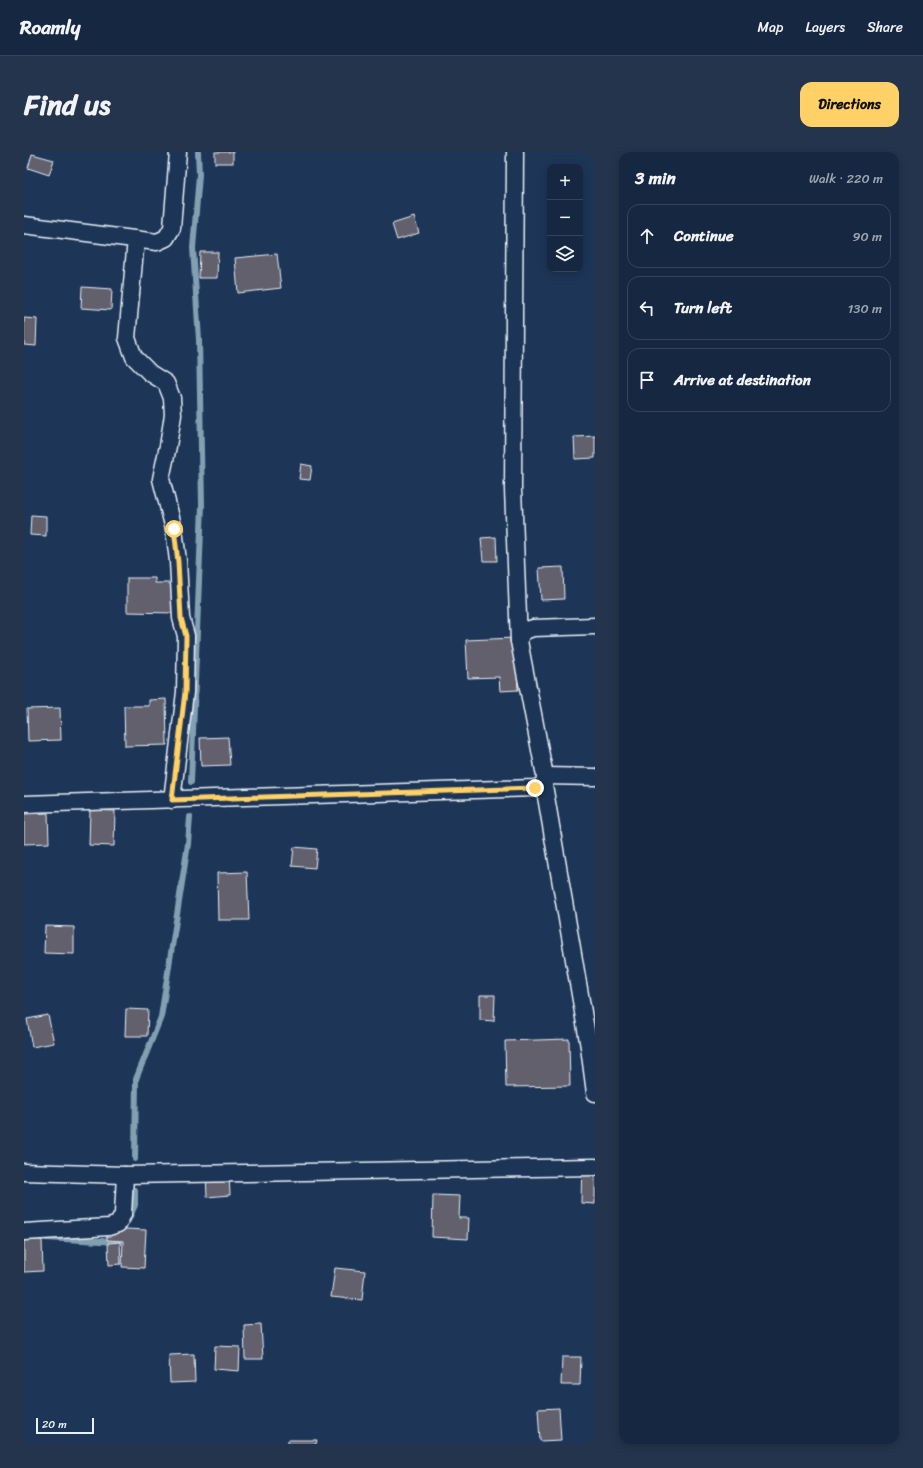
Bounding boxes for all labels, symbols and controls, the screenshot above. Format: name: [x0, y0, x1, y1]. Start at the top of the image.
text: Roamly: [20, 11, 80, 44]
text: Map: [758, 15, 783, 40]
text: Layers: [805, 15, 845, 40]
text: Share: [867, 15, 903, 40]
text: Find us: [24, 80, 111, 129]
button: Directions: [800, 82, 899, 127]
text: 3 min: [635, 163, 676, 193]
map controls: [547, 164, 583, 272]
button: +: [547, 164, 583, 200]
text: Walk · 220 m: [809, 167, 883, 190]
button: −: [547, 200, 583, 236]
text: Continue: [674, 223, 734, 249]
icon: ahead: [636, 225, 658, 247]
text: 90 m: [852, 225, 882, 248]
button: layers: [547, 236, 583, 272]
text: Turn left: [674, 295, 732, 321]
icon: left: [636, 297, 658, 319]
text: 130 m: [848, 297, 882, 320]
text: Arrive at destination: [674, 367, 811, 393]
icon: arrive: [636, 369, 658, 391]
route start: [165, 520, 183, 538]
route end: [526, 779, 544, 797]
text: 20 m: [42, 1415, 67, 1434]
scale bar: [36, 1416, 94, 1435]

